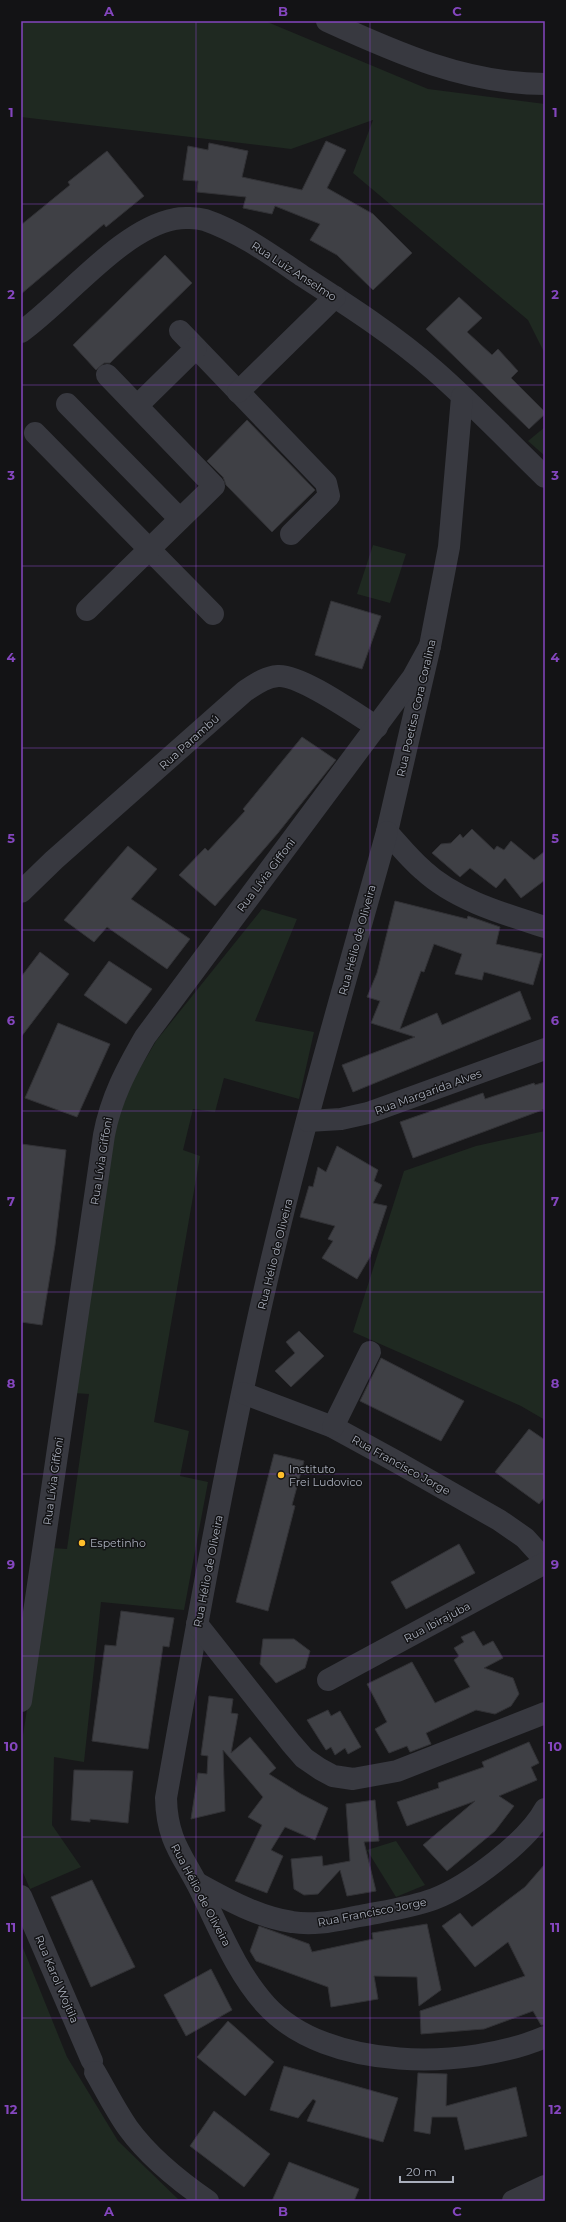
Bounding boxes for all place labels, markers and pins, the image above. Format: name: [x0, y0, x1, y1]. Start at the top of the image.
place label: Instituto Frei Ludovico: [289, 1462, 363, 1489]
marker: Instituto Frei Ludovico: [276, 1470, 286, 1480]
place label: Espetinho: [90, 1536, 146, 1550]
marker: Espetinho: [77, 1538, 87, 1548]

